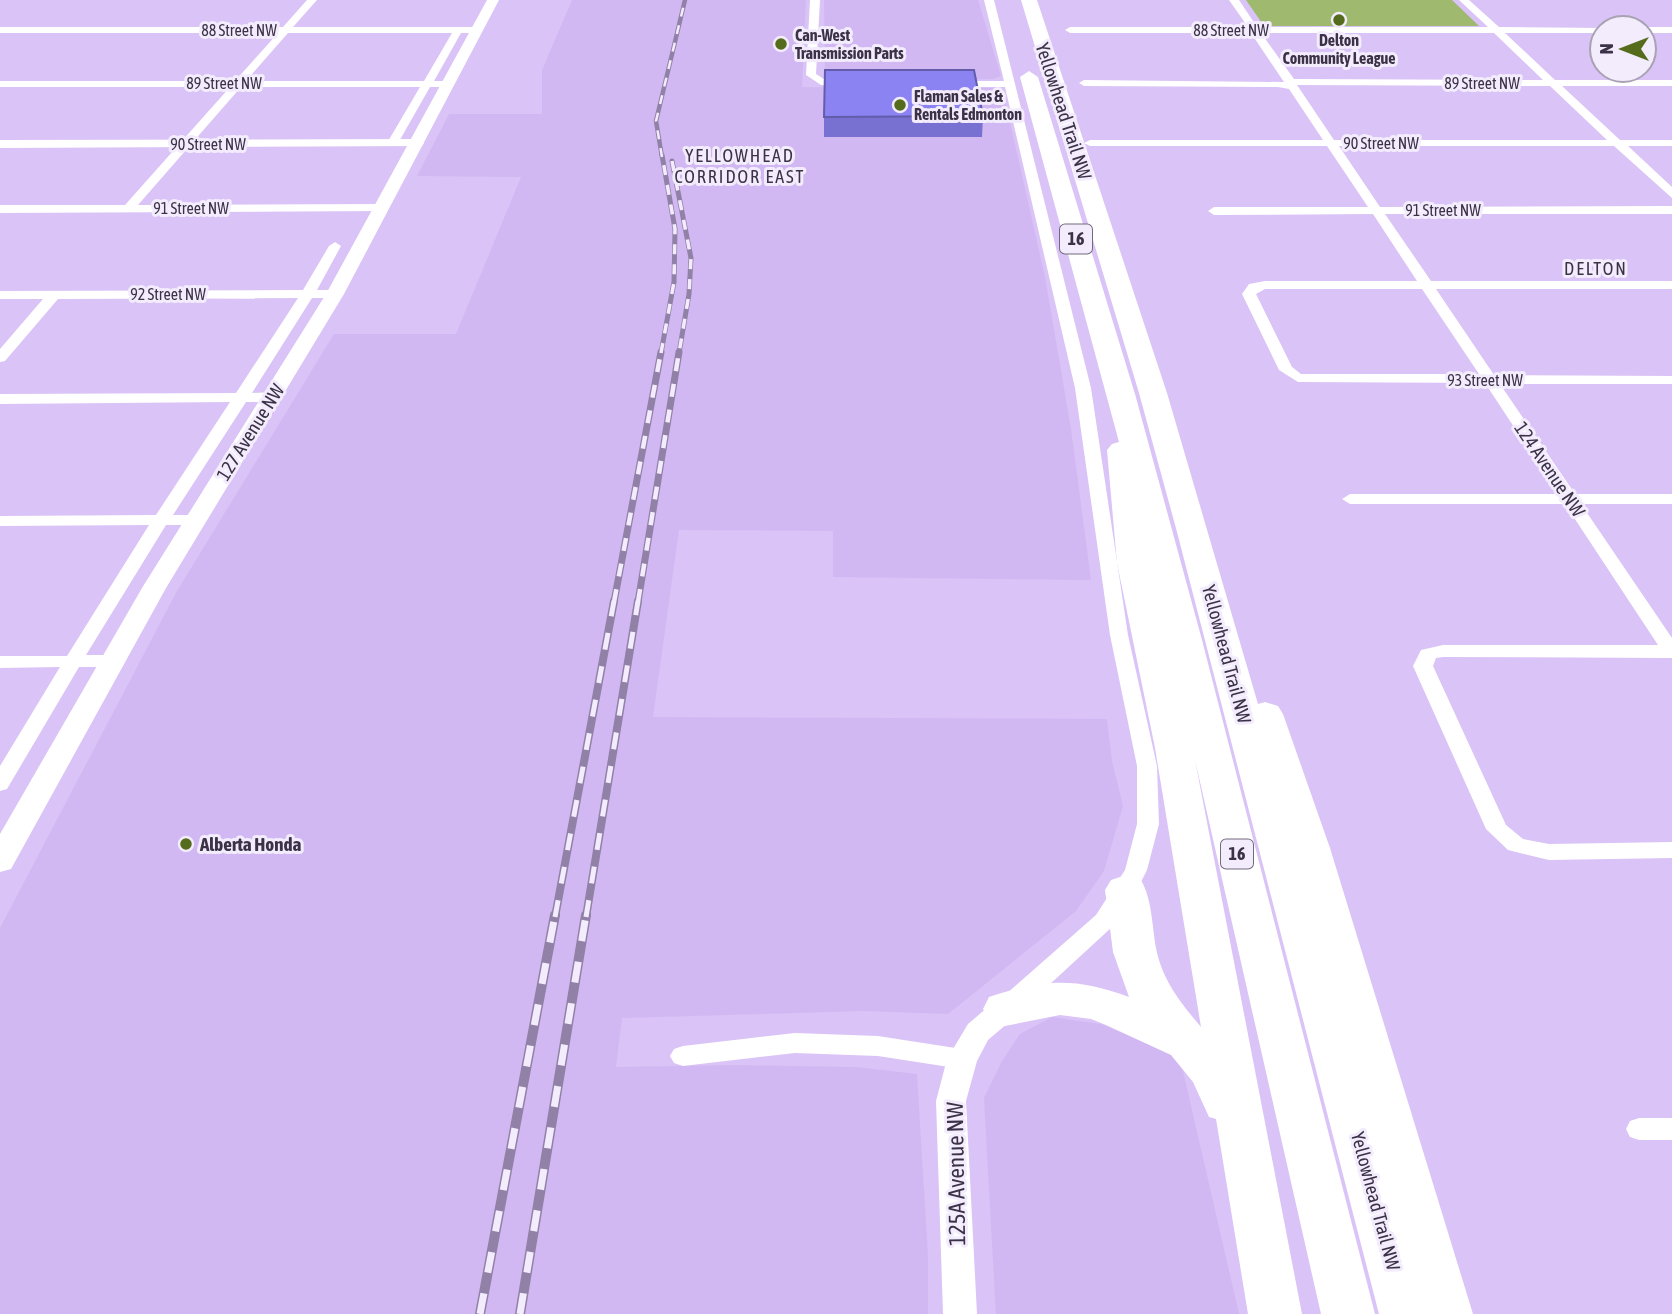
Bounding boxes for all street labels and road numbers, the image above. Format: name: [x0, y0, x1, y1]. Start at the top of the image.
street label: 88 Street NW: [201, 21, 277, 39]
street label: 88 Street NW: [1193, 21, 1269, 39]
street label: Yellowhead Trail NW: [1032, 40, 1097, 182]
street label: 89 Street NW: [186, 74, 262, 92]
street label: 89 Street NW: [1444, 74, 1520, 92]
street label: 90 Street NW: [1343, 134, 1419, 152]
street label: 90 Street NW: [170, 135, 246, 153]
street label: 91 Street NW: [153, 199, 229, 217]
street label: 91 Street NW: [1405, 201, 1481, 219]
road number: 16: [1060, 225, 1092, 254]
street label: 92 Street NW: [130, 285, 206, 303]
street label: 93 Street NW: [1447, 371, 1523, 389]
street label: 127 Avenue NW: [212, 380, 288, 484]
street label: 124 Avenue NW: [1510, 417, 1590, 521]
street label: Yellowhead Trail NW: [1198, 582, 1256, 726]
road number: 16: [1221, 840, 1253, 868]
street label: 125A Avenue NW: [942, 1102, 970, 1246]
street label: Yellowhead Trail NW: [1347, 1129, 1405, 1273]

